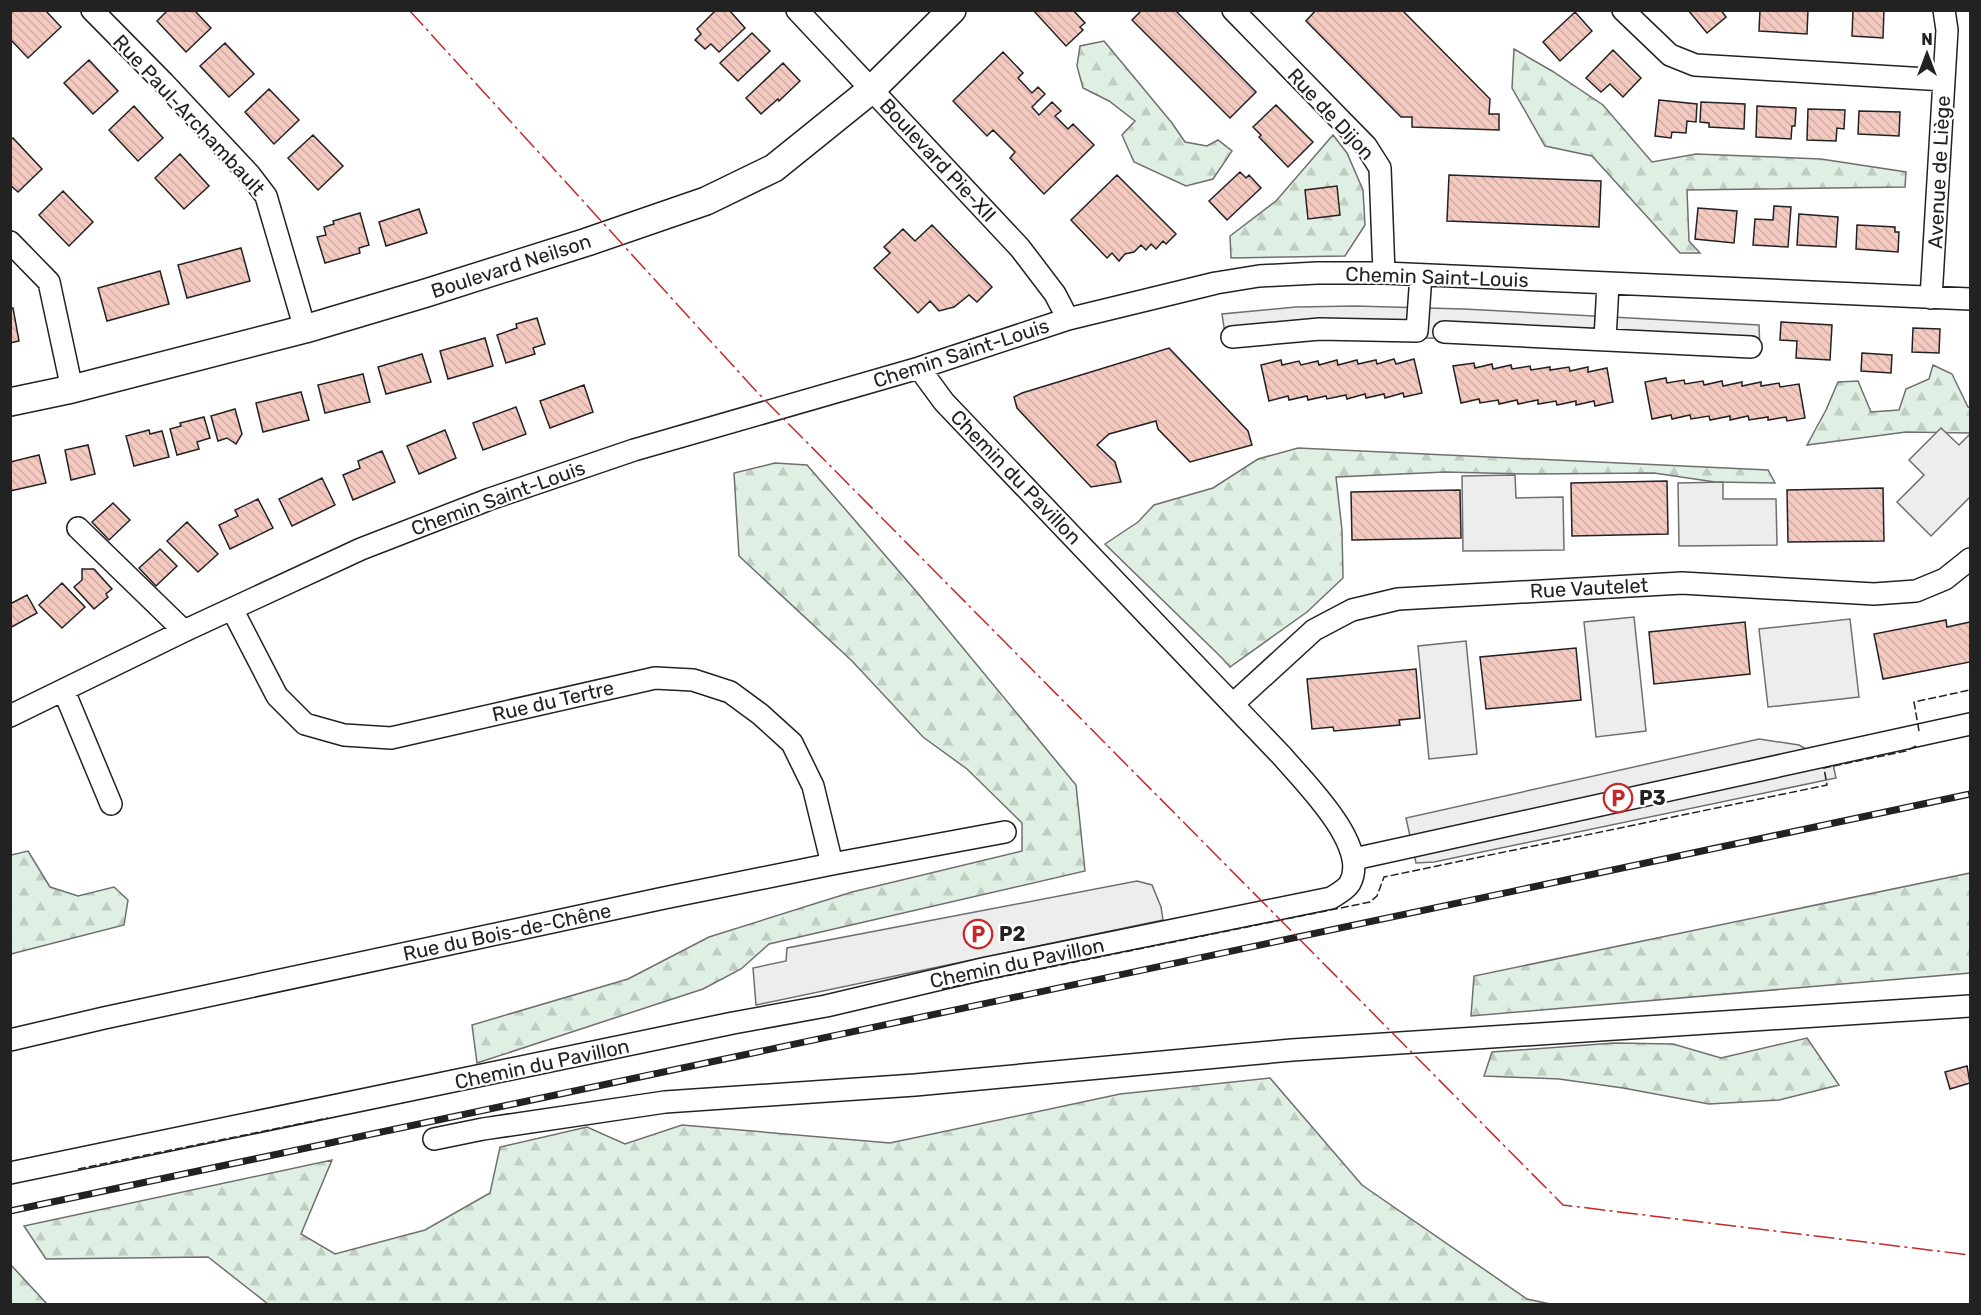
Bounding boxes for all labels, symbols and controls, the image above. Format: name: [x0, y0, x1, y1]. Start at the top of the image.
north arrow: [1897, 24, 1957, 84]
street label: Rue Paul-Archambault: [108, 29, 270, 201]
text: N: [1921, 30, 1933, 49]
street label: Rue de Dijon: [1282, 63, 1380, 165]
street label: Boulevard Pie-XII: [875, 93, 1001, 227]
street label: Avenue de Liège: [1923, 95, 1955, 249]
street label: Boulevard Neilson: [428, 229, 594, 303]
street label: Chemin Saint-Louis: [1345, 262, 1529, 292]
street label: Chemin Saint-Louis: [870, 313, 1052, 393]
street label: Chemin du Pavillon: [946, 405, 1086, 549]
street label: Chemin Saint-Louis: [408, 455, 588, 541]
street label: Rue Vautelet: [1529, 573, 1649, 603]
street label: Rue du Tertre: [490, 675, 616, 727]
parking icon: P3: [1602, 782, 1634, 814]
place label: P3: [1639, 786, 1666, 810]
street label: Rue du Bois-de-Chêne: [401, 898, 613, 966]
parking icon: P2: [962, 918, 994, 950]
place label: P2: [999, 922, 1026, 946]
street label: Chemin du Pavillon: [927, 933, 1107, 993]
street label: Chemin du Pavillon: [452, 1034, 632, 1094]

